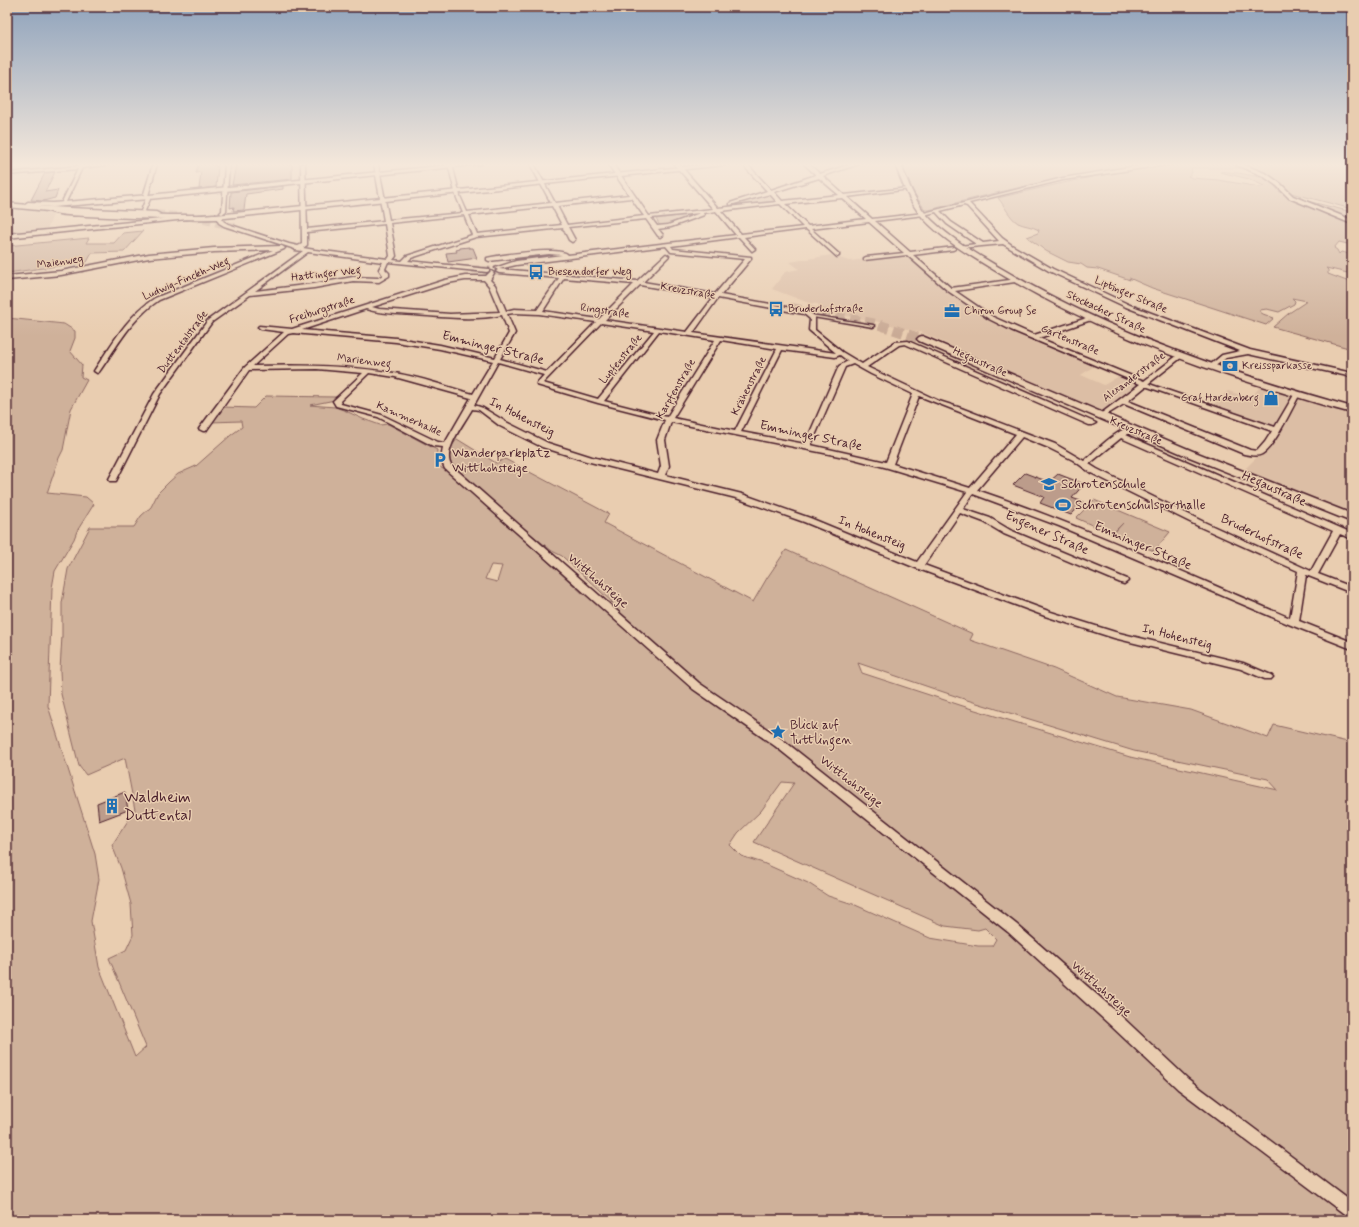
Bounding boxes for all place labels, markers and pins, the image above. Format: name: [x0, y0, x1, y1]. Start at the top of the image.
bus stop icon: Biesendorfer Weg: [527, 263, 545, 281]
place label: Biesendorfer Weg: [548, 265, 632, 280]
bus stop icon: Bruderhofstraße: [767, 300, 785, 318]
place label: Bruderhofstraße: [788, 302, 864, 316]
office icon: Chiron Group Se: [943, 302, 961, 320]
place label: Chiron Group Se: [964, 304, 1037, 318]
bank icon: Kreissparkasse: [1221, 357, 1239, 375]
place label: Kreissparkasse: [1242, 359, 1312, 373]
shop icon: Graf Hardenberg: [1262, 389, 1280, 407]
place label: Graf Hardenberg: [1181, 391, 1259, 407]
place label: Wanderparkplatz Witthohsteige: [452, 445, 550, 477]
parking icon: Wanderparkplatz Witthohsteige: [431, 451, 449, 469]
school or university icon: Schrotenschule: [1040, 475, 1058, 493]
place label: Schrotenschule: [1061, 476, 1146, 493]
sports icon: Schrotenschulsporthalle: [1054, 496, 1072, 514]
place label: Schrotenschulsporthalle: [1075, 497, 1206, 514]
place label: Blick auf Tuttlingen: [790, 717, 852, 751]
place icon: Blick auf Tuttlingen: [769, 723, 787, 741]
place label: Waldheim Duttental: [124, 787, 191, 826]
building icon: Waldheim Duttental: [103, 797, 121, 815]

